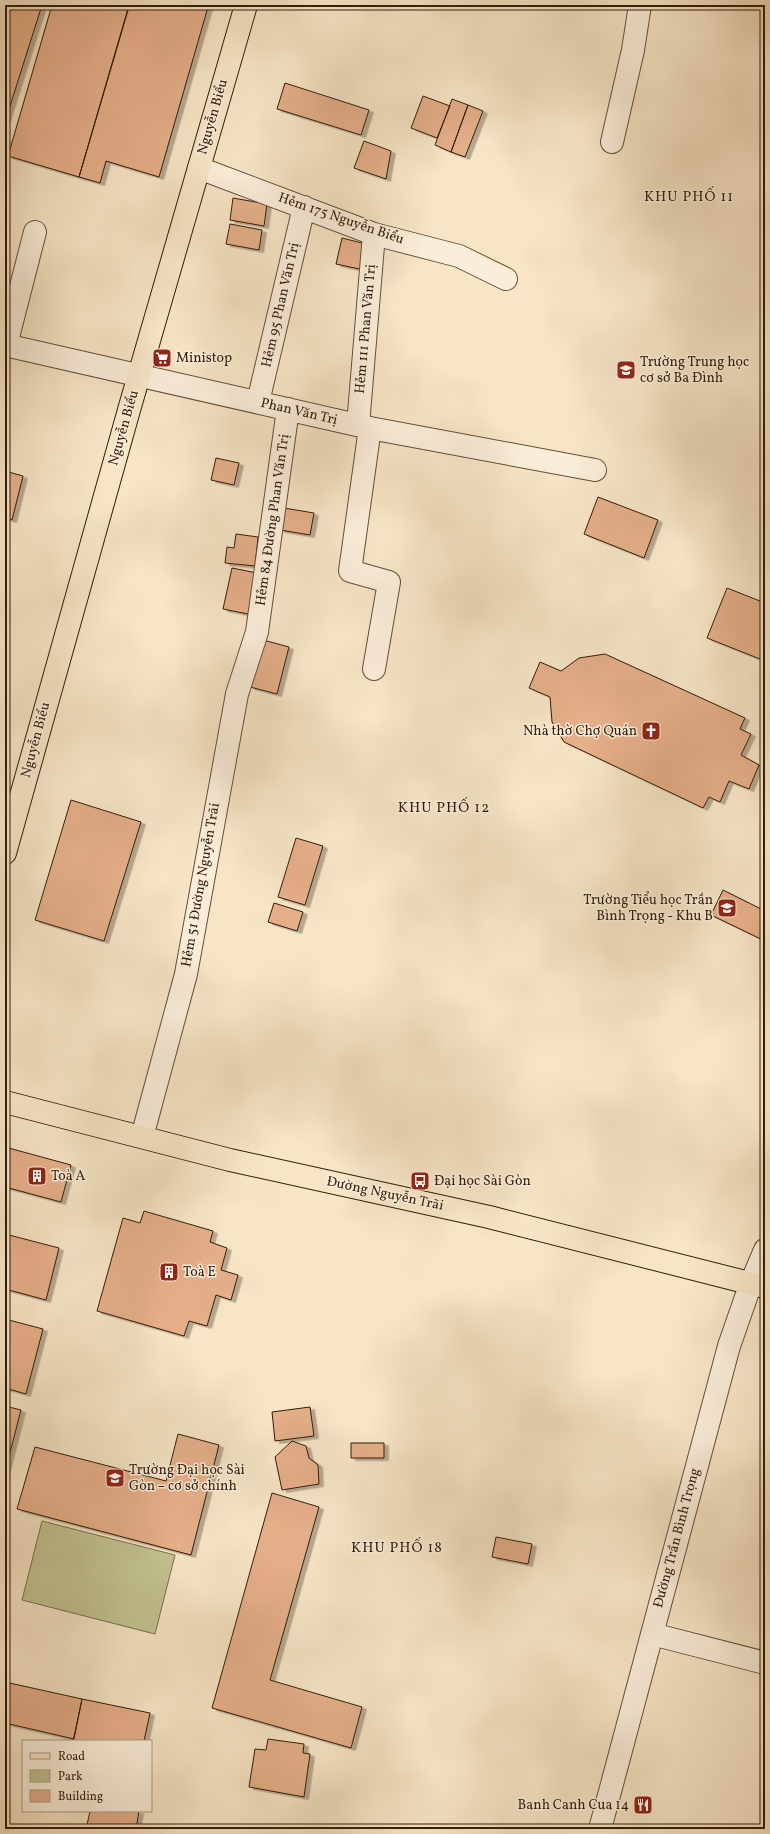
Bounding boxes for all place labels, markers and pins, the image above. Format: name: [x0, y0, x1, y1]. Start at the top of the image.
supermarket icon: Ministop: [151, 347, 173, 369]
place label: Ministop: [176, 349, 232, 368]
place label: Trường Trung học cơ sở Ba Đình: [640, 353, 749, 388]
school or university icon: Trường Trung học cơ sở Ba Đình: [615, 359, 637, 381]
church icon: Nhà thờ Chợ Quán: [640, 720, 662, 742]
place label: Nhà thờ Chợ Quán: [523, 722, 637, 741]
place label: Trường Tiểu học Trần Bình Trọng - Khu B: [583, 891, 713, 926]
school or university icon: Trường Tiểu học Trần Bình Trọng - Khu B: [716, 897, 738, 919]
building icon: Toà A: [26, 1165, 48, 1187]
place label: Toà A: [51, 1167, 85, 1186]
bus stop icon: Đại học Sài Gòn: [409, 1170, 431, 1192]
place label: Đại học Sài Gòn: [434, 1172, 531, 1191]
building icon: Toà E: [158, 1261, 180, 1283]
place label: Toà E: [183, 1263, 216, 1282]
place label: Trường Đại học Sài Gòn – cơ sở chính: [129, 1461, 245, 1496]
school or university icon: Trường Đại học Sài Gòn – cơ sở chính: [104, 1467, 126, 1489]
restaurant icon: Banh Canh Cua 14: [632, 1794, 654, 1816]
place label: Banh Canh Cua 14: [518, 1796, 629, 1815]

